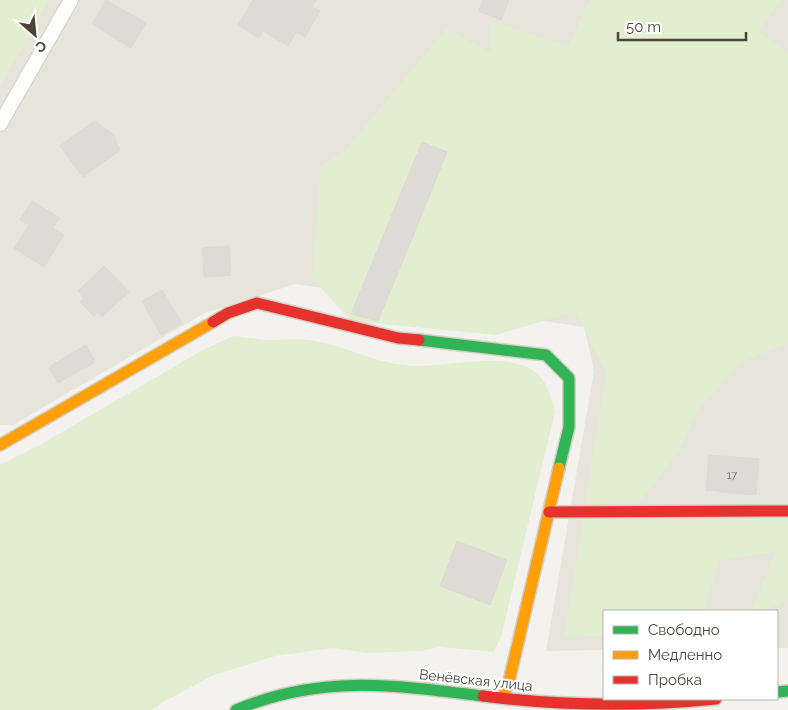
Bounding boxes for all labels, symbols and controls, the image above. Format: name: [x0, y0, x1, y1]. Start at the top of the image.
north arrow: [10, 10, 60, 60]
scale bar: [618, 10, 746, 42]
text: 50 m: [626, 18, 661, 36]
text: С: [33, 37, 49, 56]
house number: 17: [727, 469, 737, 482]
legend: [603, 610, 778, 700]
text: Свободно: [648, 621, 720, 639]
text: Медленно: [648, 646, 722, 664]
street label: Венёвская улица: [418, 666, 534, 694]
text: Пробка: [648, 671, 702, 689]

